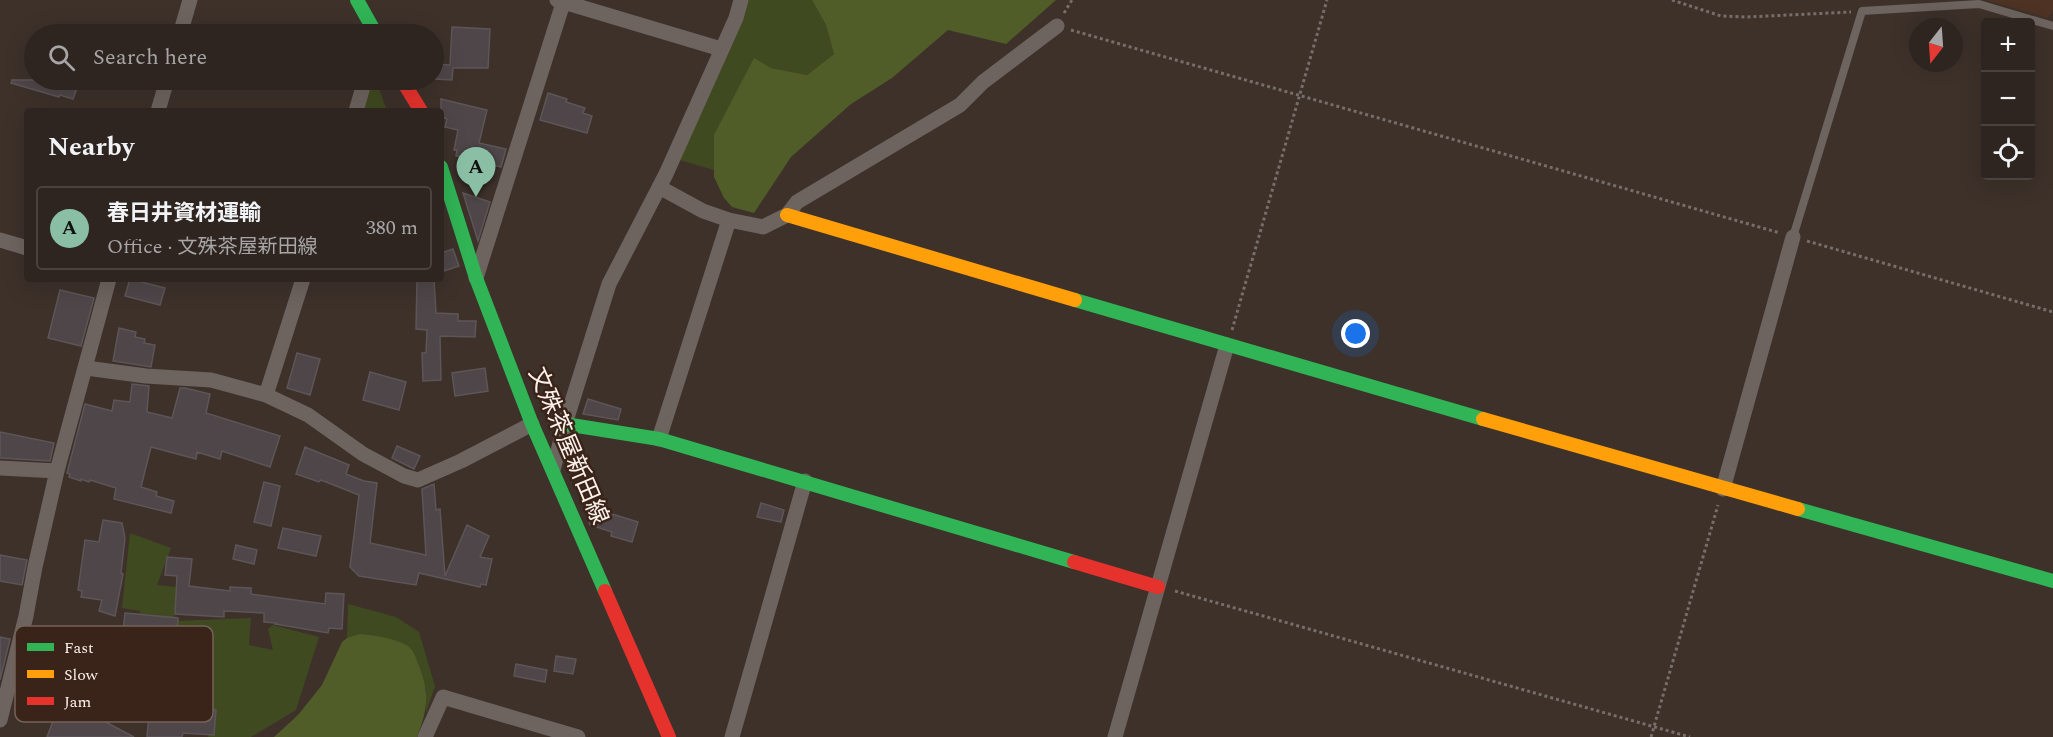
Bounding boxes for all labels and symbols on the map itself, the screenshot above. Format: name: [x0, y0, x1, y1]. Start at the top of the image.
north arrow: [1909, 18, 1963, 72]
pin: A: [456, 148, 496, 197]
your location: [1341, 319, 1370, 348]
street label: 文殊茶屋新田線: [519, 362, 617, 530]
legend: [15, 626, 213, 722]
text: Fast: [64, 636, 94, 660]
text: Slow: [64, 663, 99, 687]
text: Jam: [64, 690, 92, 714]

